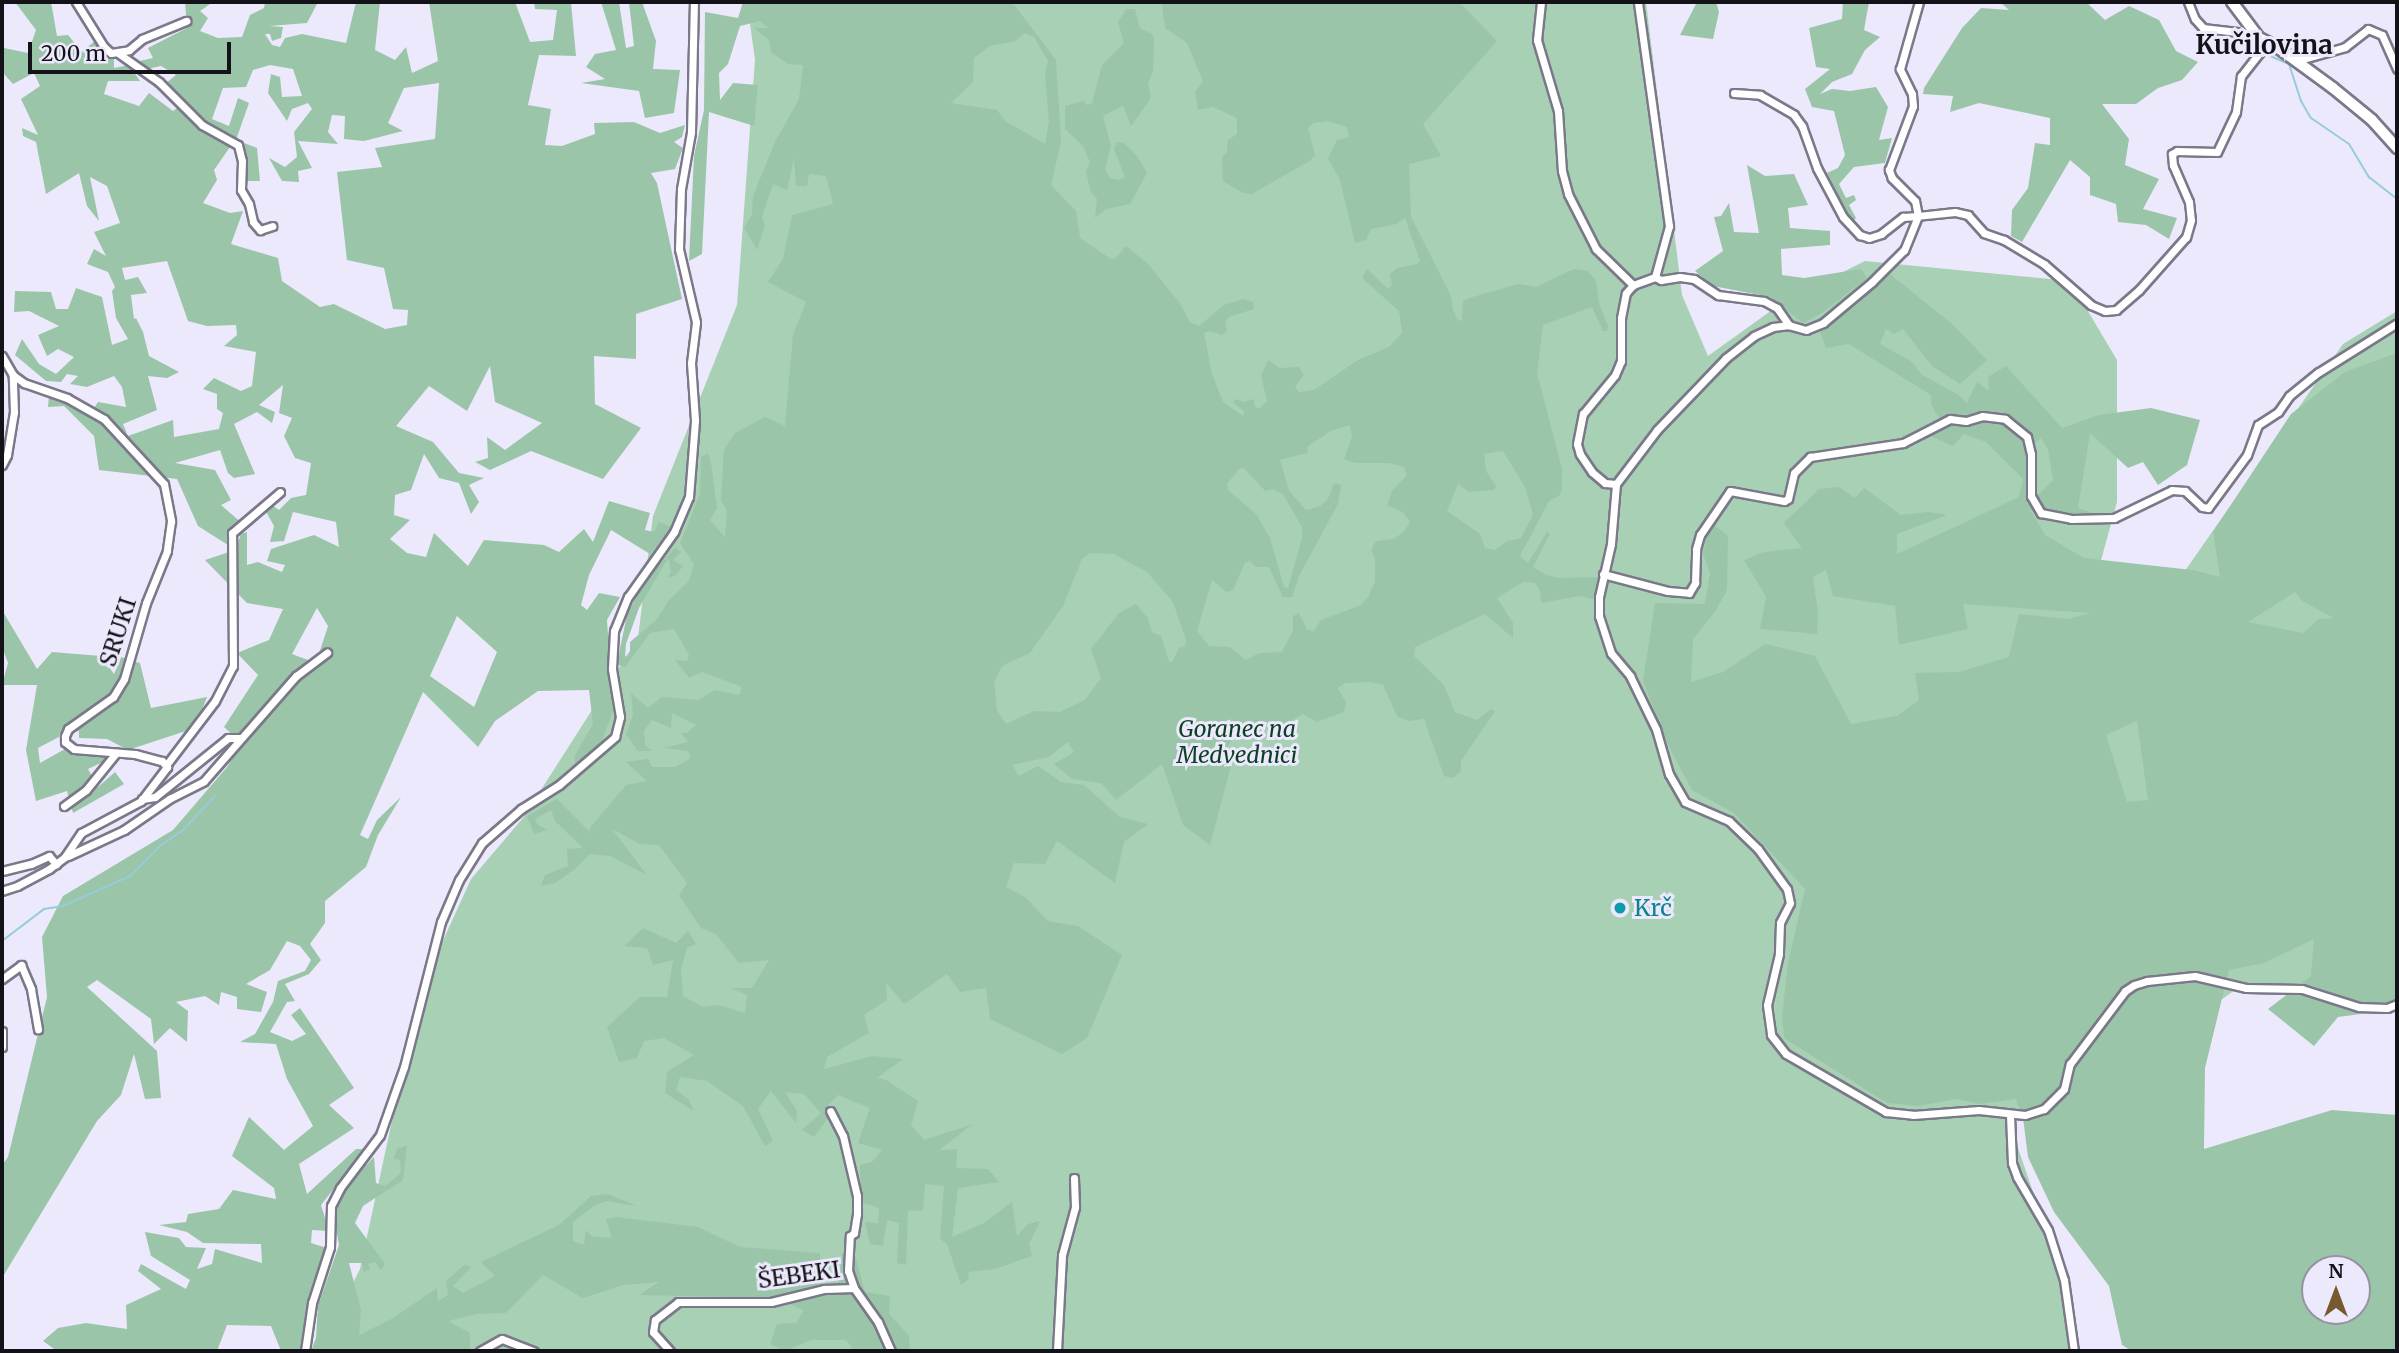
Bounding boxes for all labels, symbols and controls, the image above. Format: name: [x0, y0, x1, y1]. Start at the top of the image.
scale bar: [32, 28, 234, 72]
district label: Kučilovina: [2195, 29, 2333, 61]
text: 200 m: [41, 40, 106, 67]
street label: SRUKI: [94, 594, 142, 670]
park label: Goranec na Medvednici: [1177, 715, 1297, 769]
place label: Krč: [1634, 894, 1672, 922]
marker: Krč: [1612, 900, 1628, 916]
north arrow: [2301, 1255, 2371, 1325]
street label: ŠEBEKI: [756, 1256, 842, 1294]
text: N: [2328, 1259, 2344, 1283]

